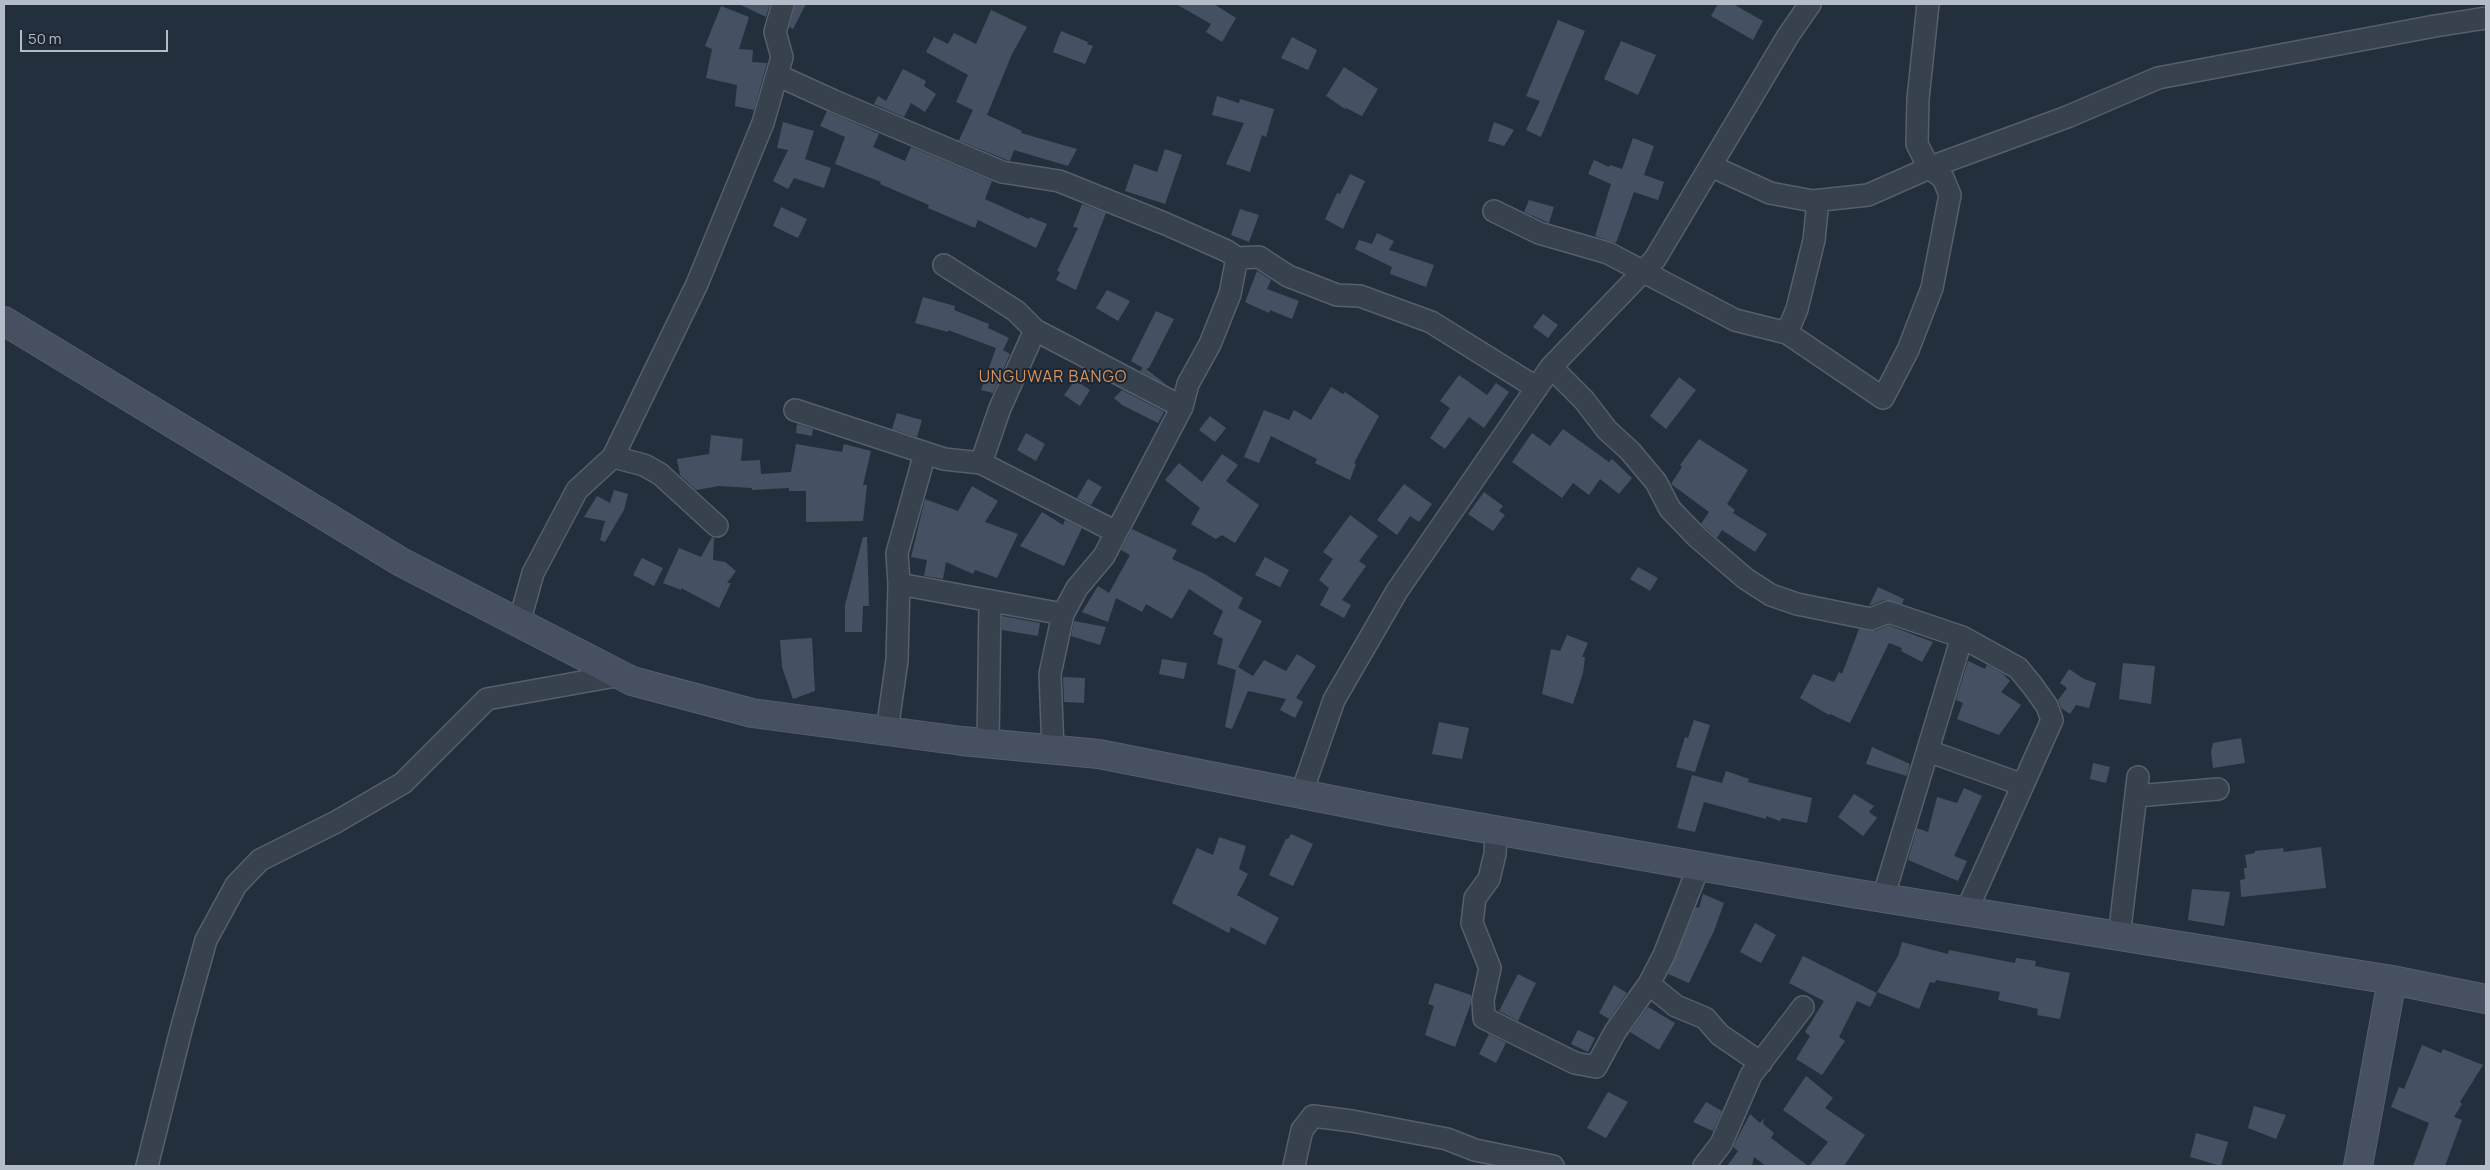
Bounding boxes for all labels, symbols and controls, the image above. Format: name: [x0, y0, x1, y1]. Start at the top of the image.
scale bar: [22, 20, 170, 52]
text: 50 m: [28, 28, 62, 49]
district label: UNGUWAR BANGO: [977, 368, 1129, 388]

